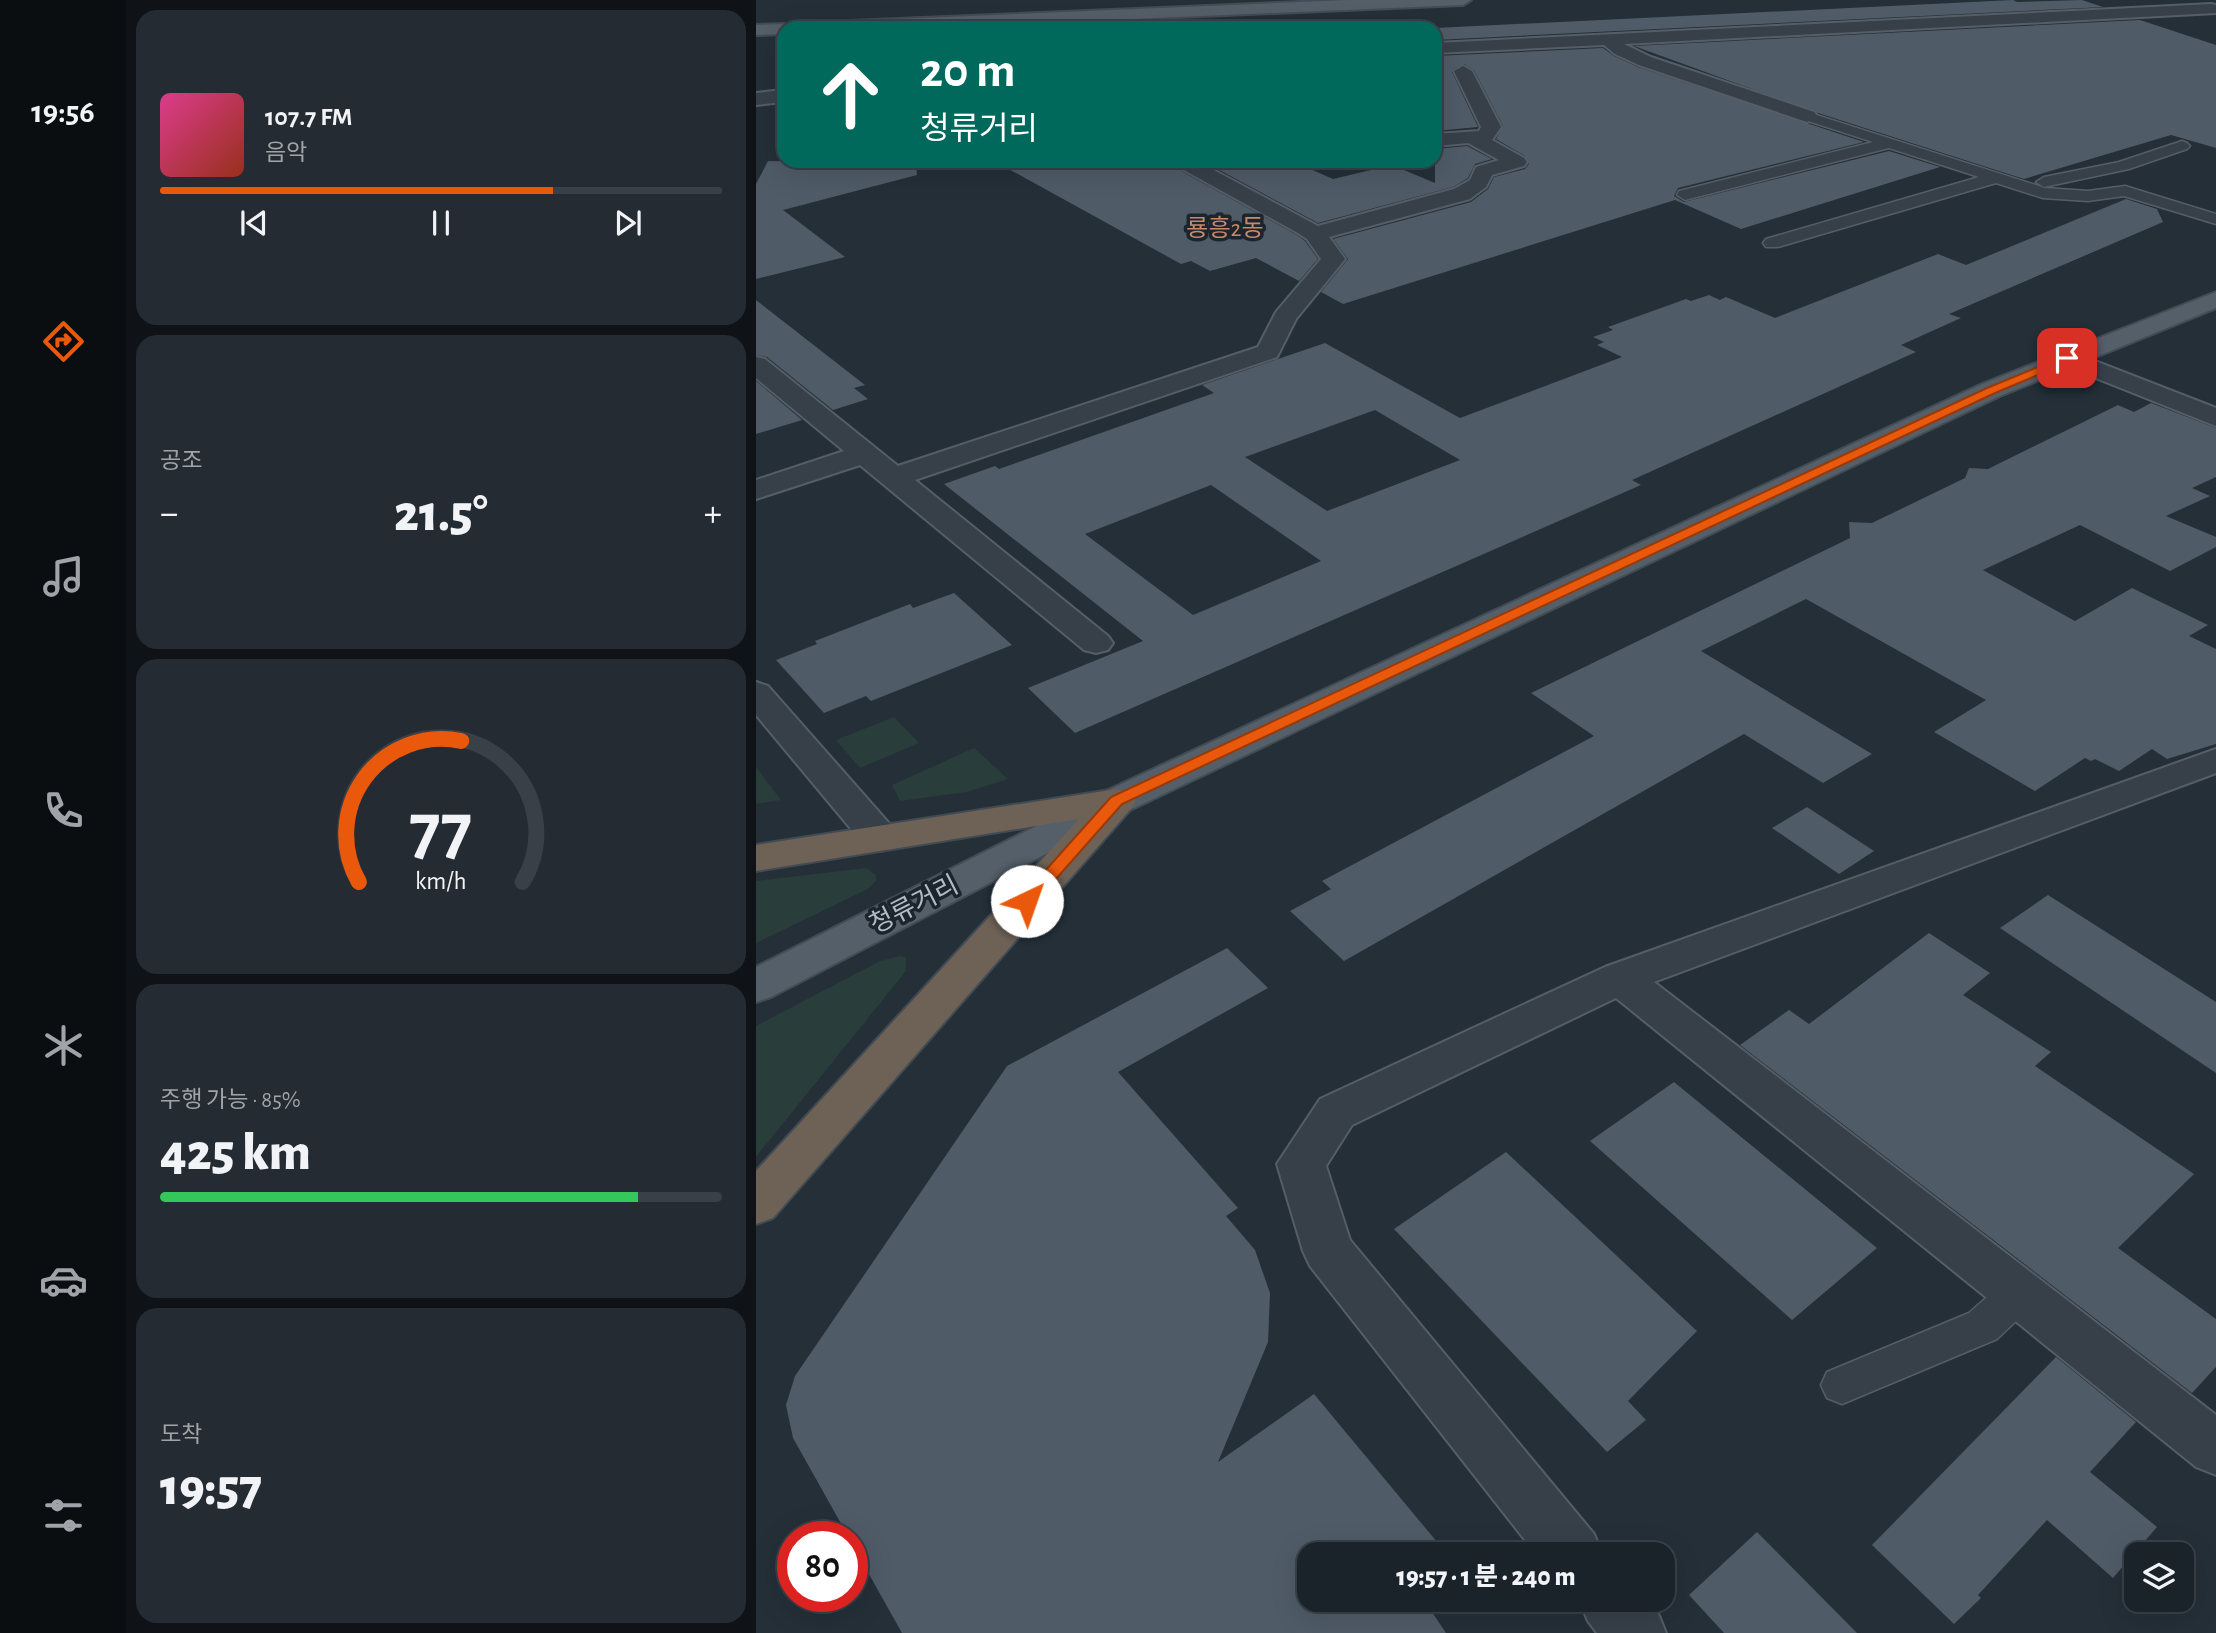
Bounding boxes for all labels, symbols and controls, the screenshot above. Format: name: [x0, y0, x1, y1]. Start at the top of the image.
text: 20 m: [920, 47, 1016, 96]
icon: ahead: [805, 49, 896, 140]
text: 19:56: [31, 96, 95, 128]
text: 107.7 FM: [265, 104, 353, 130]
text: 청류거리: [920, 113, 1038, 145]
text: 음악: [265, 142, 307, 165]
icon: previous: [235, 204, 273, 242]
icon: pause: [422, 204, 460, 242]
icon: next: [609, 204, 647, 242]
district label: 룡흥2동: [1186, 215, 1264, 241]
icon: directions: [39, 317, 88, 366]
pin: [2037, 328, 2097, 388]
icon: arrive: [2048, 339, 2086, 377]
text: 공조: [160, 450, 202, 473]
text: 21.5°: [394, 488, 488, 540]
text: −: [160, 495, 178, 533]
text: +: [704, 495, 722, 533]
icon: music: [39, 552, 88, 601]
icon: phone: [39, 786, 88, 835]
text: 77: [410, 795, 472, 868]
position arrow: [990, 864, 1064, 938]
text: km/h: [415, 869, 467, 894]
street label: 청류거리: [865, 871, 963, 938]
icon: climate: [39, 1021, 88, 1070]
text: 주행 가능 · 85%: [160, 1089, 301, 1112]
text: 425 km: [160, 1127, 311, 1179]
icon: car: [39, 1256, 88, 1305]
text: 도착: [160, 1424, 202, 1447]
text: 19:57: [160, 1462, 262, 1514]
icon: filters: [39, 1491, 88, 1540]
speed limit sign: 80: [777, 1521, 868, 1612]
map controls: [2124, 1542, 2194, 1612]
button: layers: [2124, 1542, 2194, 1612]
text: 19:57 · 1 분 · 240 m: [1396, 1564, 1576, 1590]

